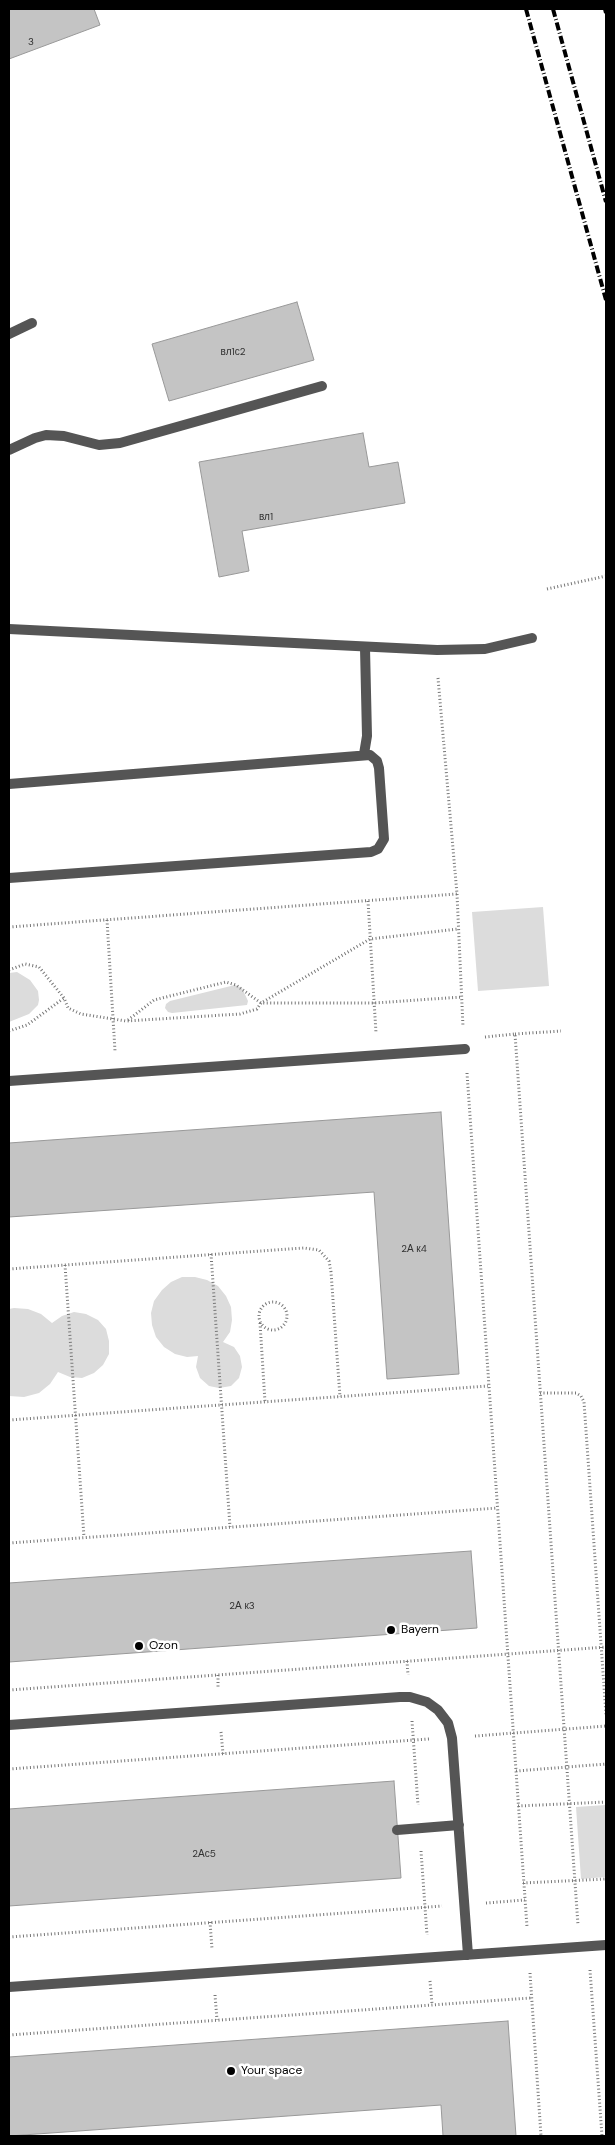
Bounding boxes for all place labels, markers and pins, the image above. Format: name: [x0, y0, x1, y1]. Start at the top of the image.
place label: Bayern: [401, 1623, 439, 1637]
marker: Bayern: [385, 1624, 397, 1636]
place label: Ozon: [149, 1639, 178, 1653]
marker: Ozon: [133, 1640, 145, 1652]
place label: Your space: [241, 2064, 302, 2078]
marker: Your space: [225, 2065, 237, 2077]

